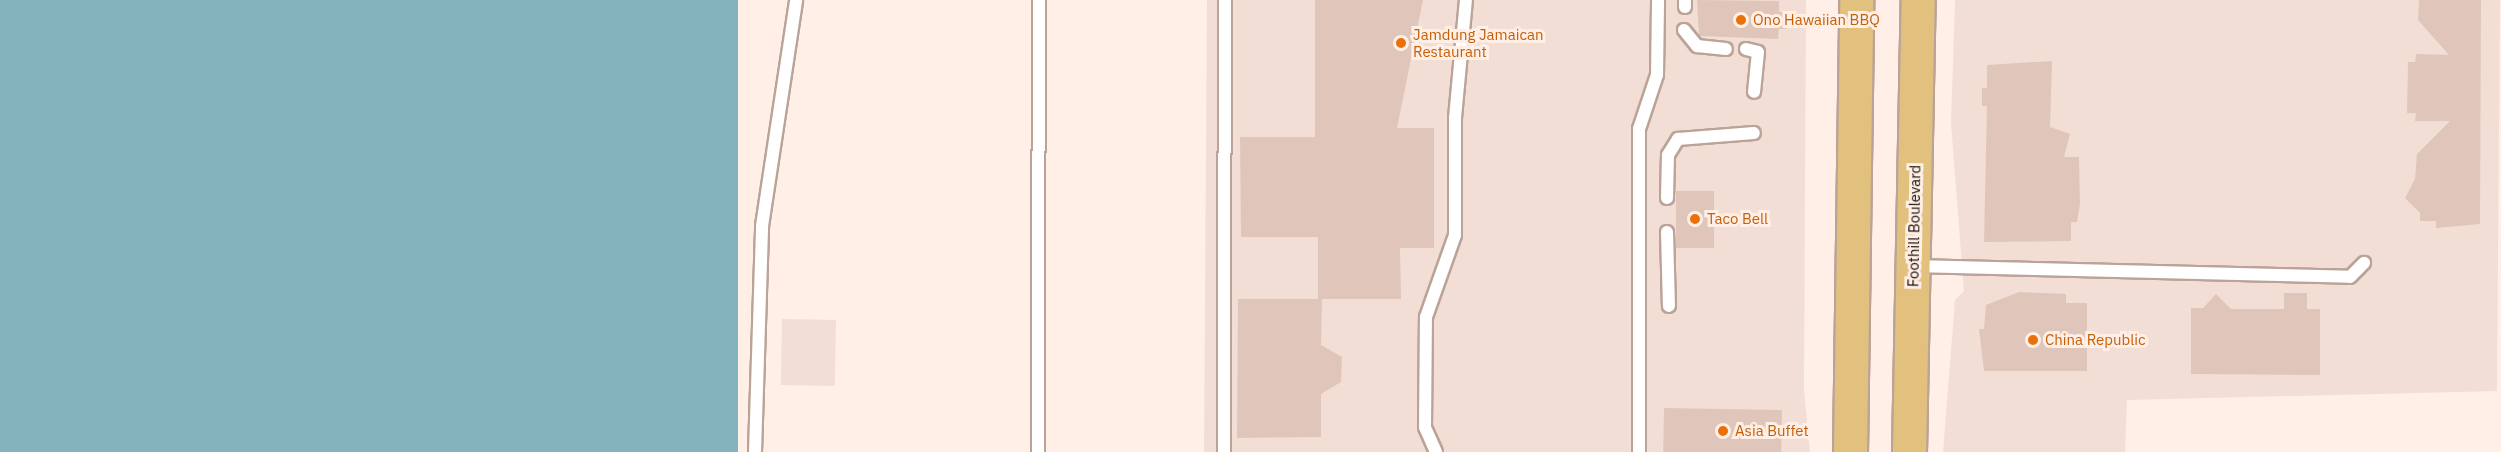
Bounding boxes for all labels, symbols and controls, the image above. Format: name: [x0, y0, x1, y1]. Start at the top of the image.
place label: Ono Hawaiian BBQ: [1753, 11, 1880, 29]
marker: Ono Hawaiian BBQ: [1734, 13, 1748, 27]
place label: Jamdung Jamaican Restaurant: [1413, 25, 1544, 60]
marker: Jamdung Jamaican Restaurant: [1394, 36, 1408, 50]
street label: Foothill Boulevard: [1904, 165, 1924, 287]
place label: Taco Bell: [1707, 210, 1768, 228]
marker: Taco Bell: [1688, 212, 1702, 226]
place label: China Republic: [2045, 331, 2146, 349]
marker: China Republic: [2026, 333, 2040, 347]
place label: Asia Buffet: [1735, 422, 1809, 440]
marker: Asia Buffet: [1716, 424, 1730, 438]

